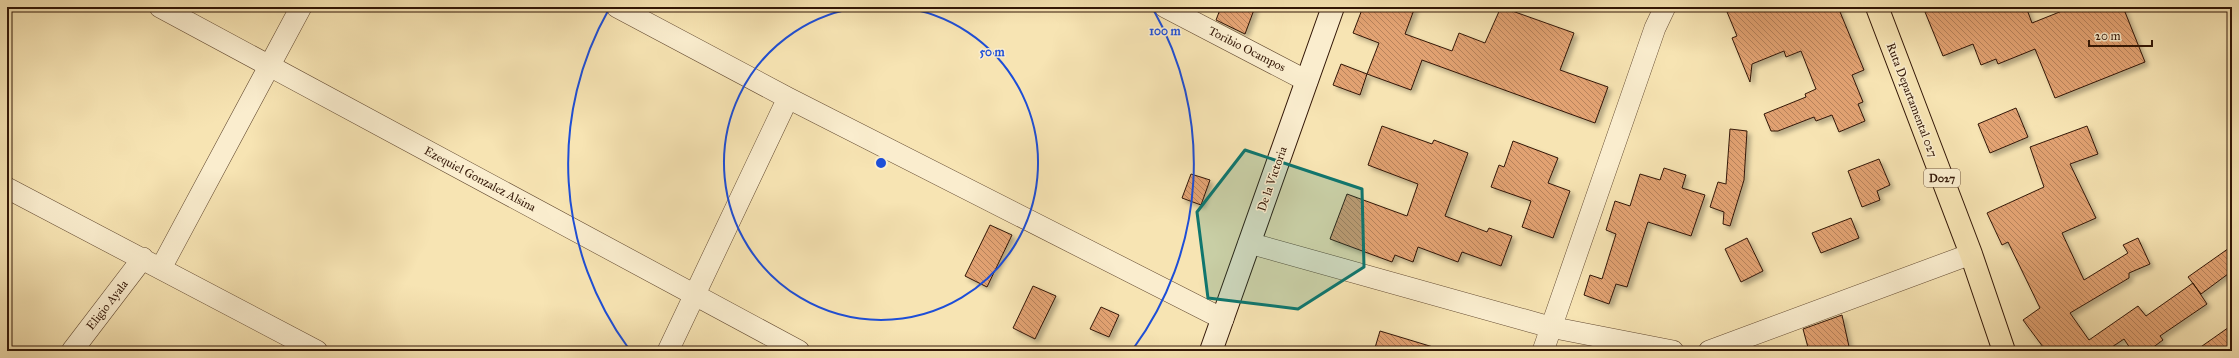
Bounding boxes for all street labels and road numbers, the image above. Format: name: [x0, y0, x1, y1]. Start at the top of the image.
street label: Toribio Ocampos: [1206, 24, 1288, 74]
street label: Ruta Departamental 027: [1884, 41, 1940, 159]
street label: Ezequiel Gonzalez Alsina: [421, 144, 539, 216]
street label: De la Victoria: [1254, 144, 1290, 213]
road number: D027: [1924, 169, 1960, 187]
street label: Eligio Ayala: [83, 277, 132, 333]

